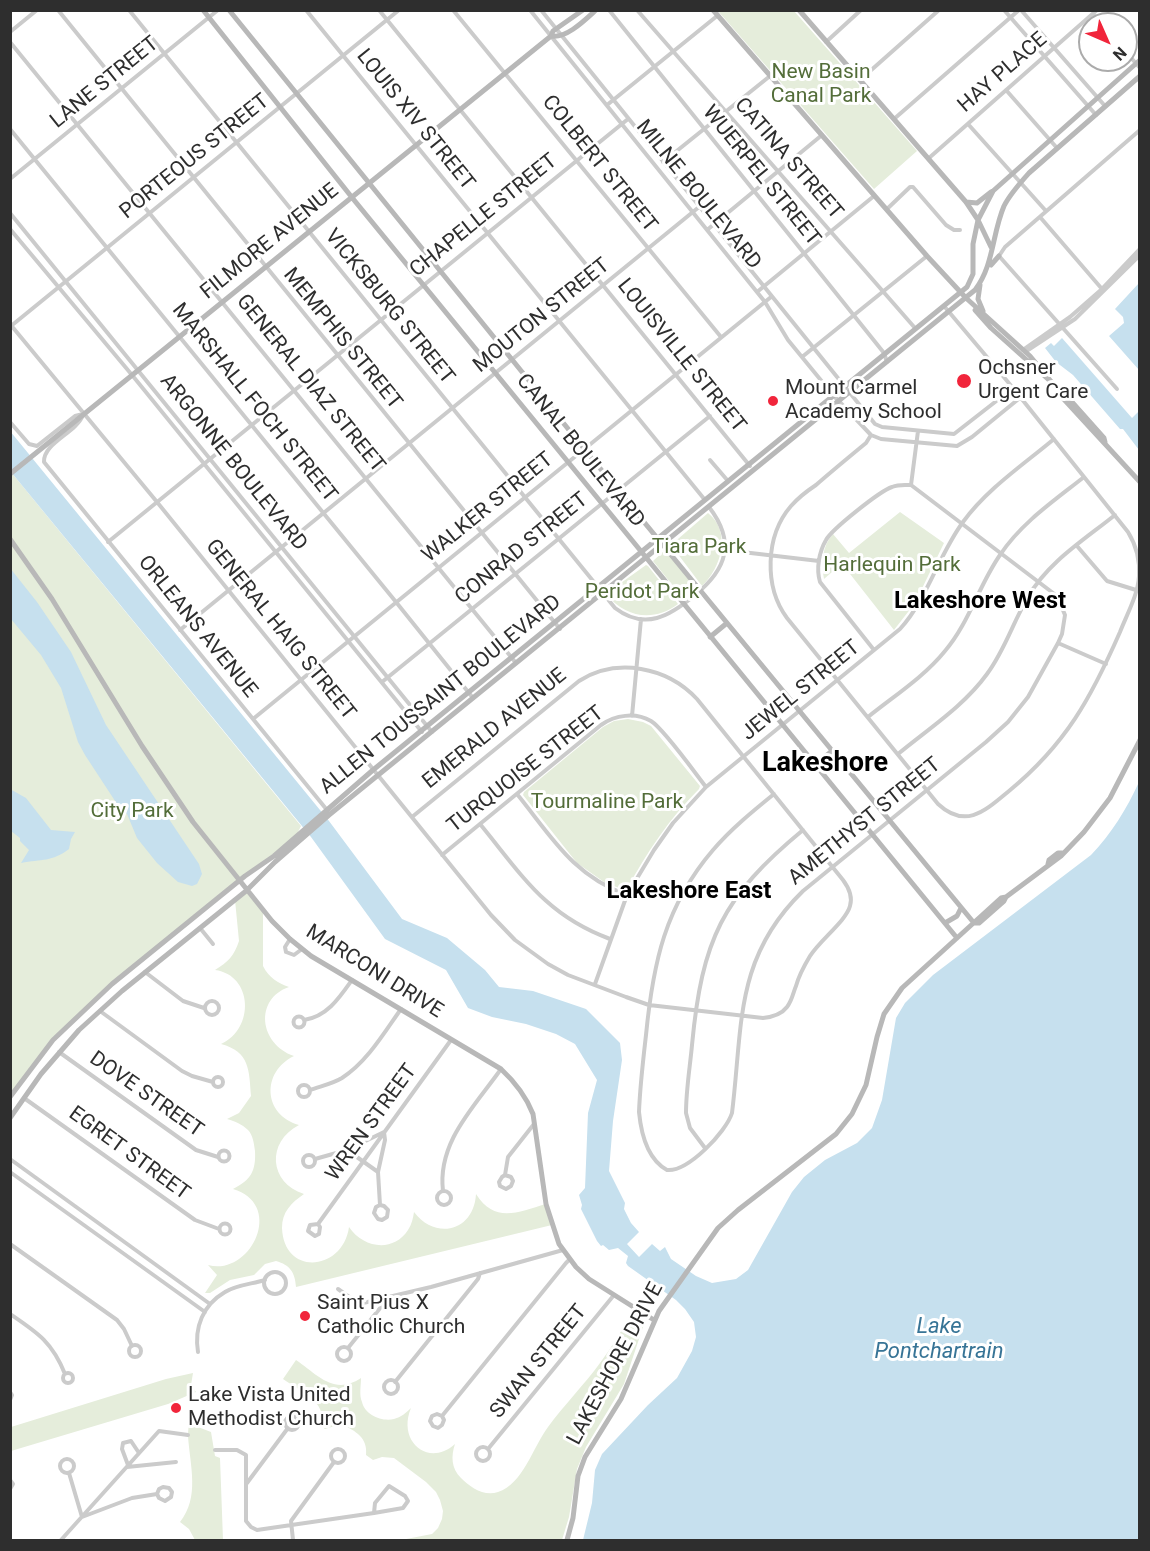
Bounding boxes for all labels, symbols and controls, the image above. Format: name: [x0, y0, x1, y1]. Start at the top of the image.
north arrow: [1078, 12, 1138, 72]
street label: HAY PLACE: [953, 28, 1053, 118]
street label: LANE STREET: [46, 32, 164, 134]
text: N: [1109, 43, 1130, 64]
street label: LOUIS XIV STREET: [350, 44, 480, 196]
park label: New Basin Canal Park: [771, 60, 871, 110]
street label: PORTEOUS STREET: [115, 89, 275, 225]
street label: COLBERT STREET: [536, 90, 662, 238]
street label: CATINA STREET: [728, 93, 848, 225]
street label: WUERPEL STREET: [697, 101, 825, 251]
street label: MILNE BOULEVARD: [630, 115, 766, 275]
street label: CHAPELLE STREET: [405, 149, 563, 283]
street label: FILMORE AVENUE: [196, 179, 344, 305]
street label: VICKSBURG STREET: [319, 224, 459, 390]
street label: MOUTON STREET: [469, 253, 615, 379]
street label: MEMPHIS STREET: [277, 263, 407, 415]
street label: LOUISVILLE STREET: [611, 274, 751, 438]
street label: GENERAL DIAZ STREET: [230, 290, 390, 478]
street label: MARSHALL FOCH STREET: [166, 298, 342, 508]
place label: Ochsner Urgent Care: [978, 356, 1088, 406]
street label: CANAL BOULEVARD: [510, 369, 650, 533]
street label: ARGONNE BOULEVARD: [154, 370, 312, 556]
marker: Ochsner Urgent Care: [955, 372, 973, 390]
place label: Mount Carmel Academy School: [785, 376, 942, 426]
marker: Mount Carmel Academy School: [766, 394, 780, 408]
street label: WALKER STREET: [418, 448, 558, 568]
street label: CONRAD STREET: [451, 488, 593, 610]
street label: GENERAL HAIG STREET: [199, 535, 361, 725]
park label: Tiara Park: [652, 535, 746, 561]
street label: ORLEANS AVENUE: [132, 551, 262, 703]
park label: Harlequin Park: [823, 553, 961, 579]
park label: Peridot Park: [585, 580, 699, 606]
district label: Lakeshore West: [894, 588, 1066, 616]
street label: ALLEN TOUSSAINT BOULEVARD: [315, 590, 567, 800]
street label: JEWEL STREET: [737, 636, 865, 746]
street label: EMERALD AVENUE: [418, 663, 572, 795]
street label: TURQUOISE STREET: [443, 701, 609, 839]
district label: Lakeshore: [762, 748, 888, 780]
street label: AMETHYST STREET: [784, 753, 946, 891]
park label: Tourmaline Park: [531, 790, 683, 816]
park label: City Park: [90, 799, 174, 825]
district label: Lakeshore East: [607, 878, 771, 906]
street label: MARCONI DRIVE: [301, 920, 447, 1024]
street label: DOVE STREET: [84, 1047, 208, 1143]
street label: WREN STREET: [321, 1060, 423, 1186]
street label: EGRET STREET: [64, 1102, 194, 1206]
street label: LAKESHORE DRIVE: [563, 1279, 669, 1449]
place label: Saint Pius X Catholic Church: [317, 1291, 465, 1341]
street label: SWAN STREET: [485, 1300, 593, 1424]
marker: Saint Pius X Catholic Church: [298, 1309, 312, 1323]
water label: Lake Pontchartrain: [875, 1314, 1003, 1366]
place label: Lake Vista United Methodist Church: [188, 1383, 354, 1433]
marker: Lake Vista United Methodist Church: [169, 1401, 183, 1415]

